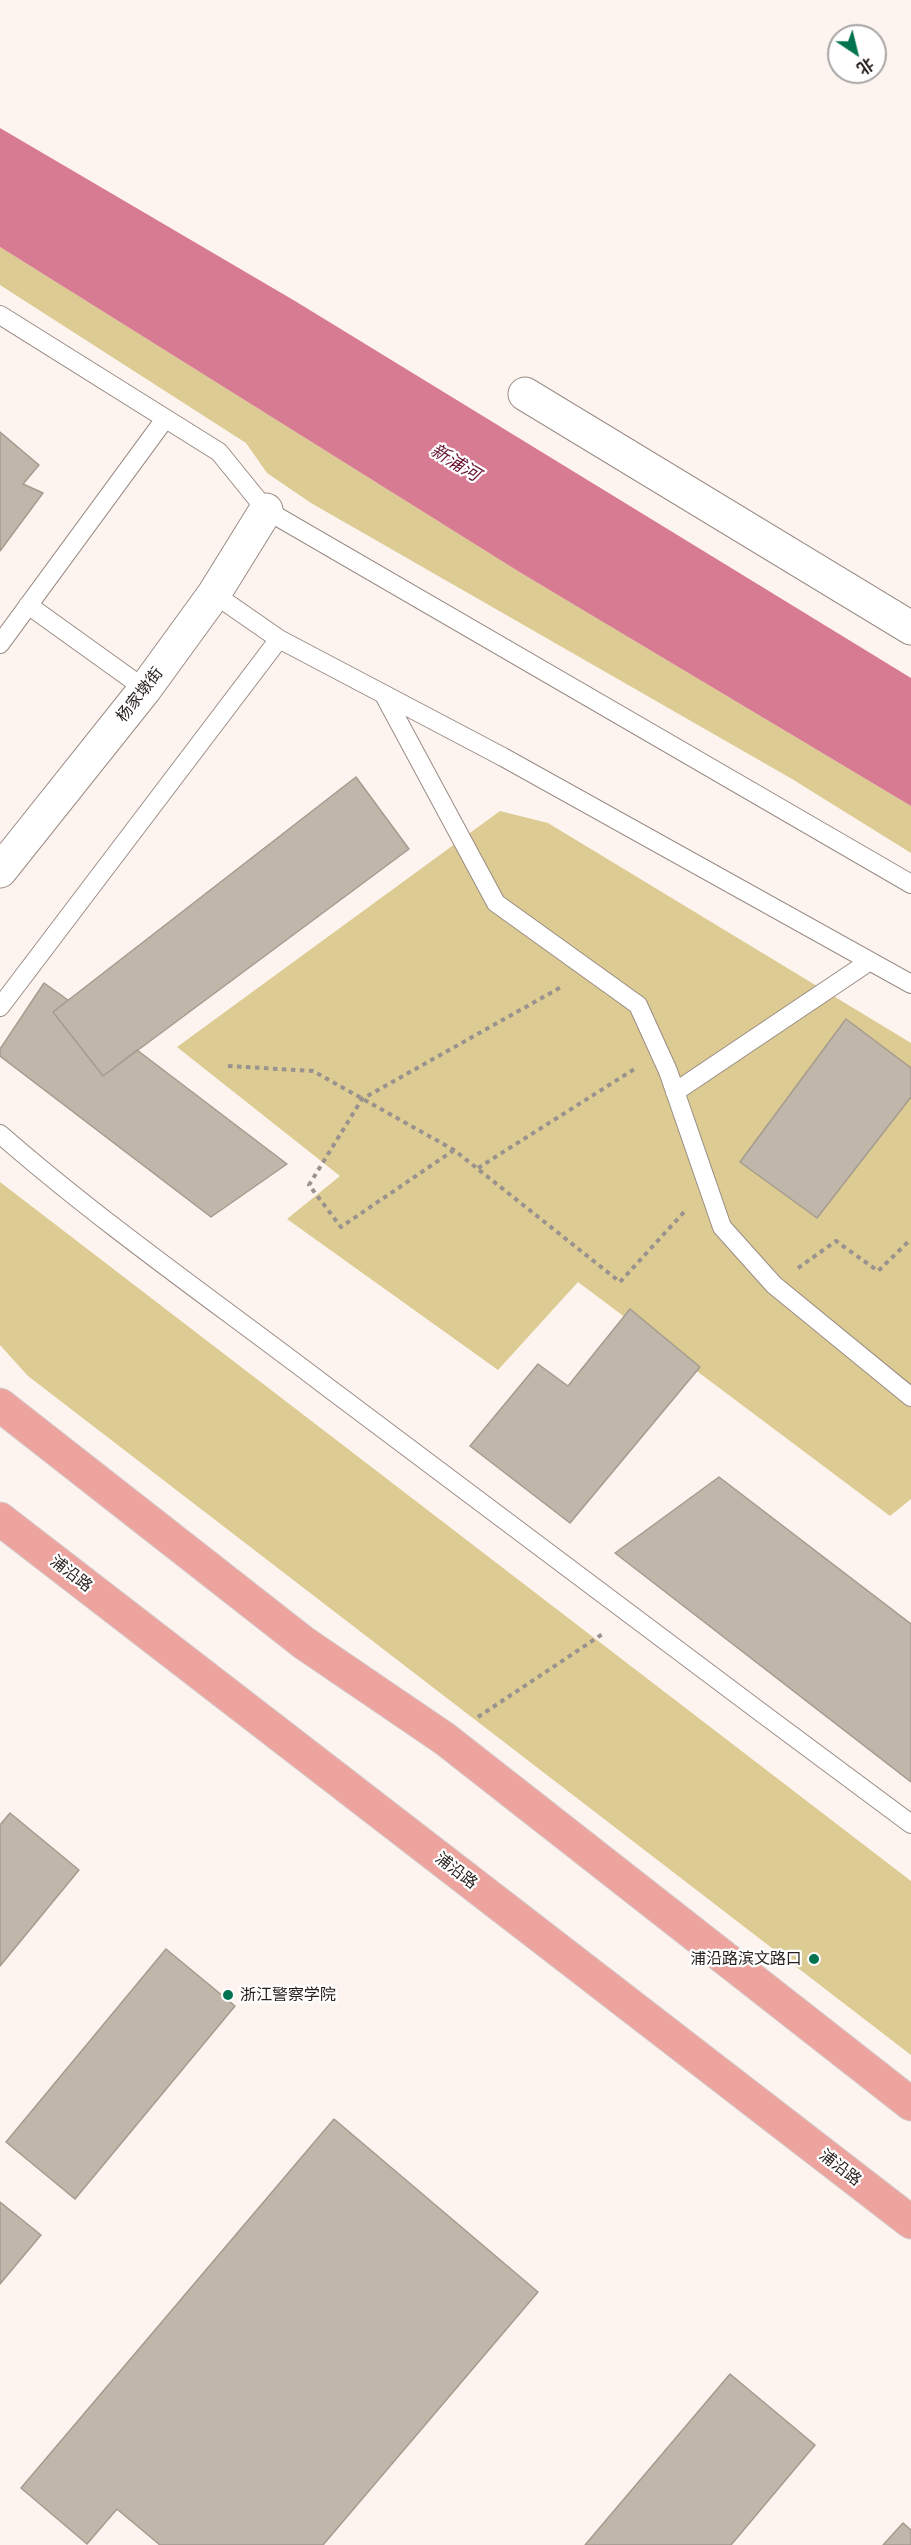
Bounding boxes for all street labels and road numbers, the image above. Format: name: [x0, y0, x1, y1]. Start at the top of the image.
street label: 杨家墩街: [113, 664, 167, 726]
street label: 浦沿路: [46, 1552, 96, 1596]
street label: 浦沿路: [431, 1849, 481, 1893]
street label: 浦沿路: [815, 2146, 865, 2190]

